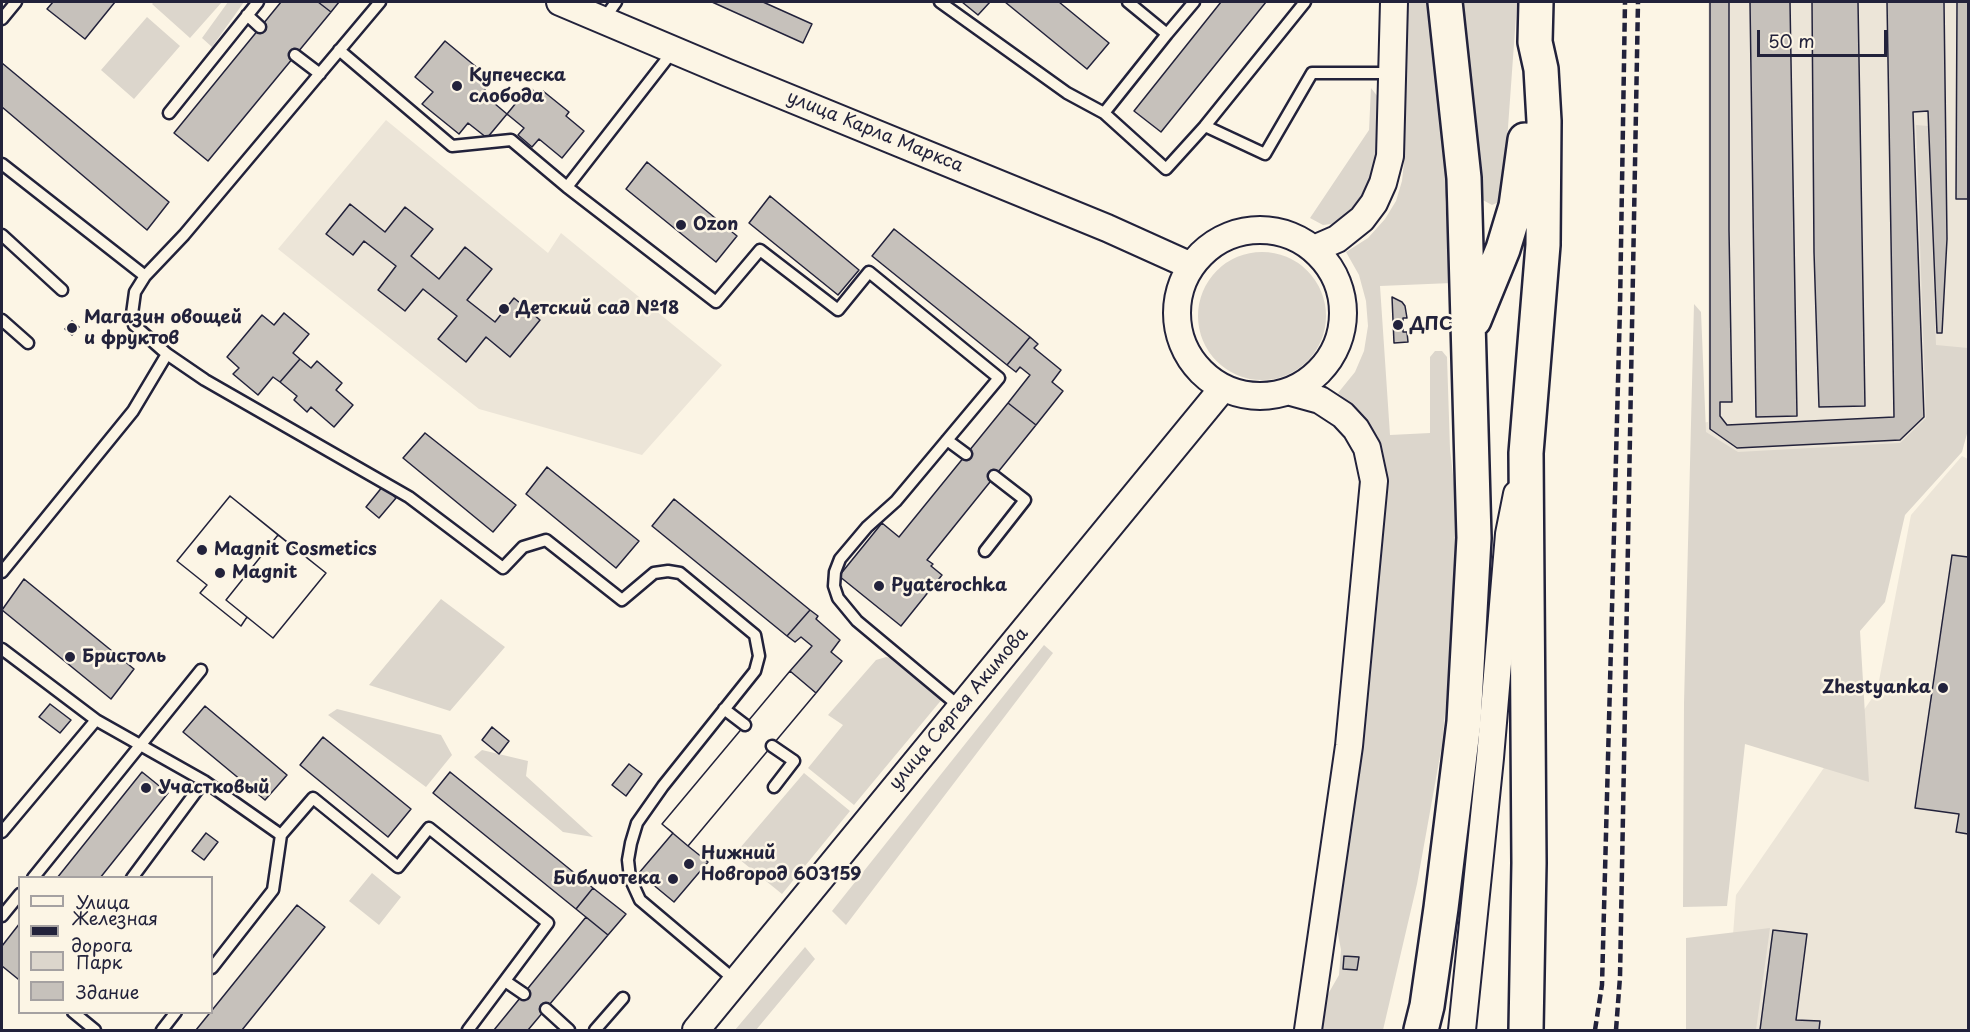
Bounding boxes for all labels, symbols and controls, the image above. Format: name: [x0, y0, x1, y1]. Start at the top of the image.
scale bar: [1760, 18, 1890, 56]
text: 50 m: [1768, 27, 1815, 54]
place label: Купеческа слобода: [469, 65, 566, 107]
marker: Купеческа слобода: [450, 79, 464, 93]
street label: улица Карла Маркса: [784, 87, 966, 177]
place label: Ozon: [693, 214, 738, 236]
marker: Ozon: [674, 218, 688, 232]
place label: Детский сад №18: [516, 298, 679, 320]
marker: Детский сад №18: [497, 302, 511, 316]
place label: Магазин овощей и фруктов: [84, 307, 242, 350]
place label: ДПС: [1410, 314, 1453, 336]
marker: ДПС: [1391, 318, 1405, 332]
marker: Магазин овощей и фруктов: [65, 321, 79, 335]
place label: Magnit Cosmetics: [214, 539, 377, 561]
marker: Magnit Cosmetics: [195, 543, 209, 557]
place label: Magnit: [232, 562, 297, 584]
marker: Magnit: [213, 566, 227, 580]
place label: Pyaterochka: [891, 575, 1007, 597]
marker: Pyaterochka: [872, 579, 886, 593]
street label: улица Сергея Акимова: [885, 624, 1033, 794]
place label: Бристоль: [82, 646, 166, 668]
marker: Бристоль: [63, 650, 77, 664]
place label: Zhestyanka: [1822, 677, 1931, 699]
marker: Zhestyanka: [1936, 681, 1950, 695]
place label: Участковый: [158, 777, 269, 799]
marker: Участковый: [139, 781, 153, 795]
place label: Нижний Новгород 603159: [701, 843, 861, 886]
marker: Нижний Новгород 603159: [682, 857, 696, 871]
place label: Библиотека: [553, 868, 661, 890]
marker: Библиотека: [666, 872, 680, 886]
legend: [18, 876, 213, 1014]
text: Улица: [76, 888, 130, 915]
text: Железная дорога: [71, 904, 158, 958]
text: Парк: [76, 948, 122, 975]
text: Здание: [76, 978, 139, 1005]

